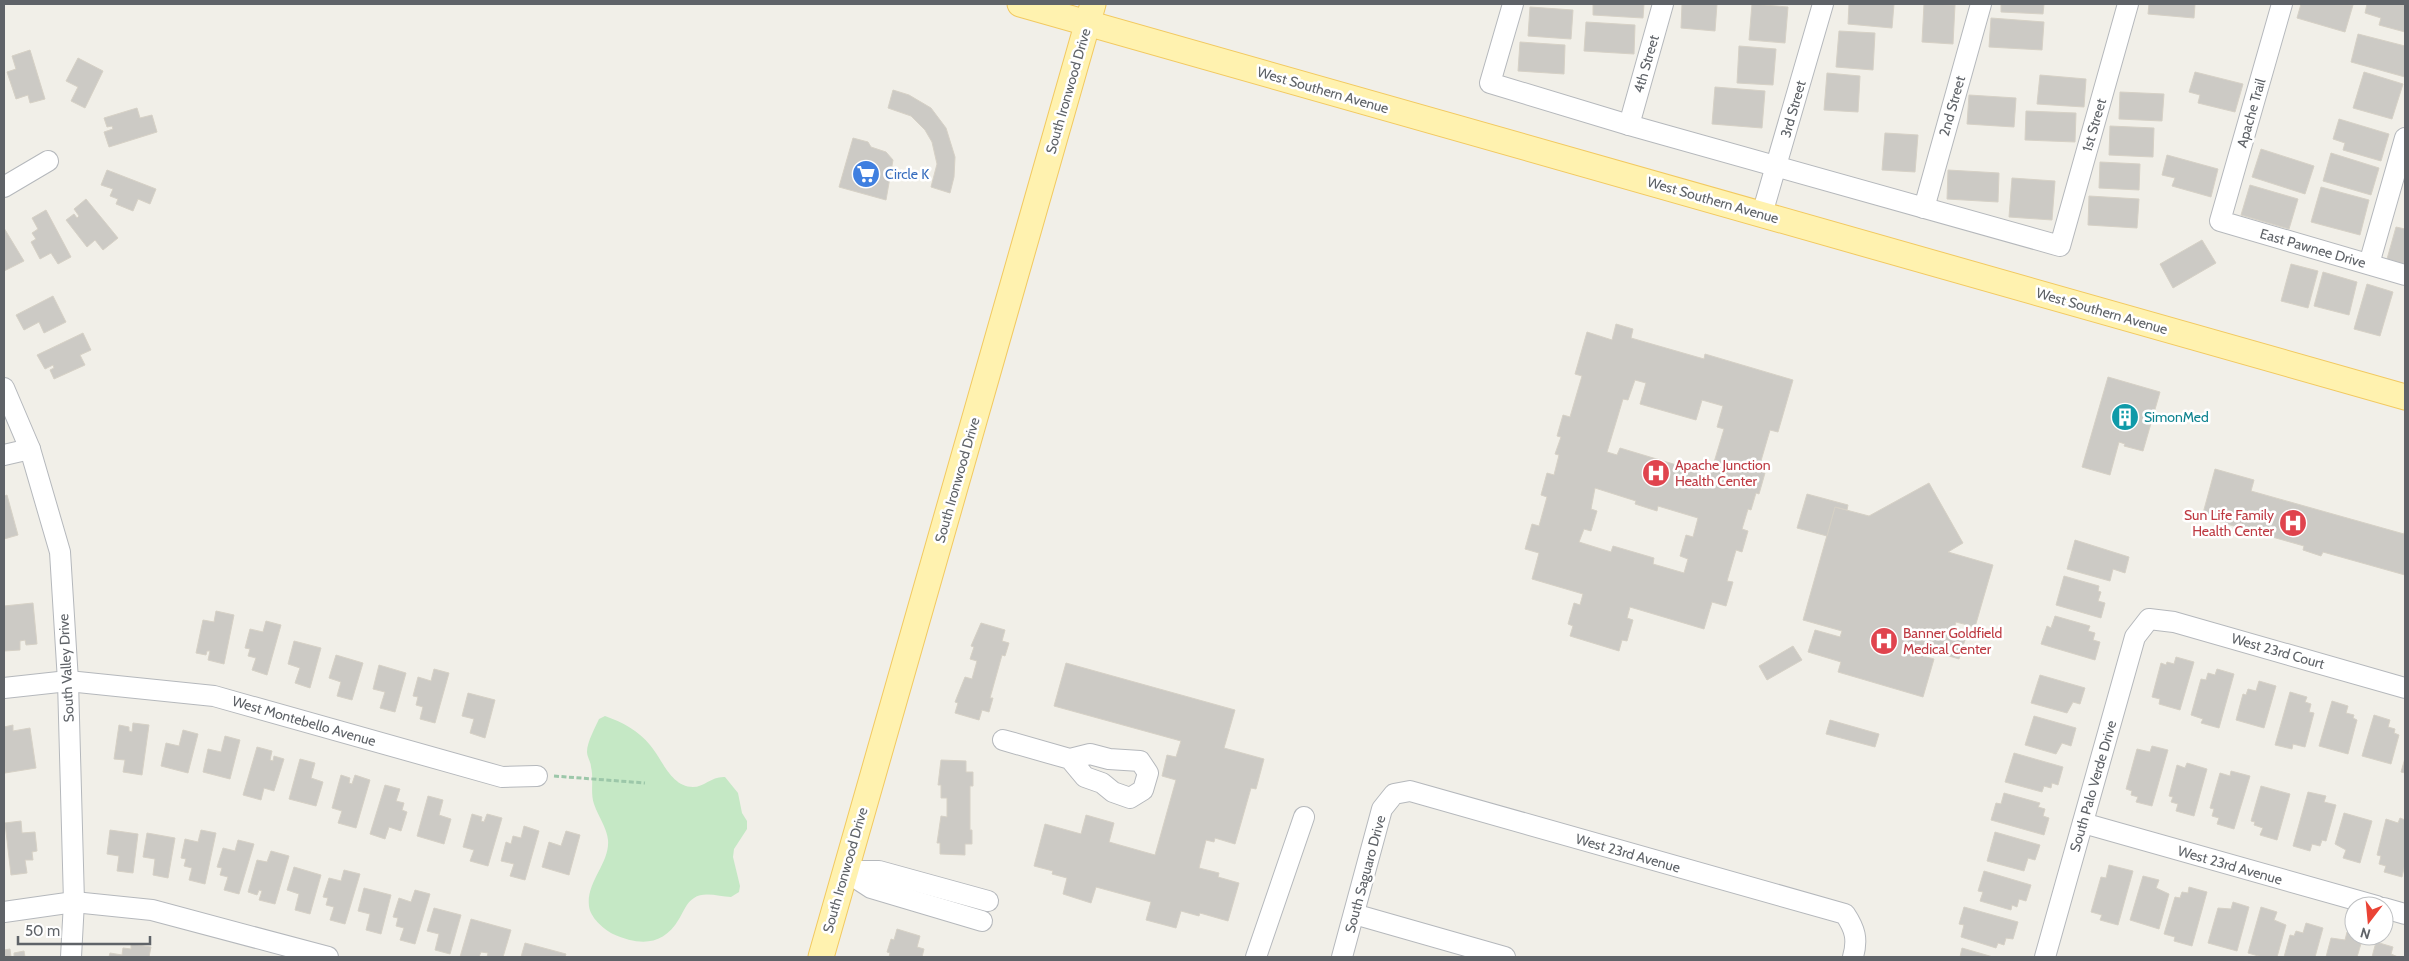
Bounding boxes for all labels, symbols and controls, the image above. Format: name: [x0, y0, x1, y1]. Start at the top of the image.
street label: South Ironwood Drive: [1041, 26, 1095, 156]
street label: 4th Street: [1629, 33, 1663, 95]
street label: West Southern Avenue: [1255, 63, 1391, 117]
street label: 2nd Street: [1935, 73, 1969, 138]
street label: Apache Trail: [2233, 76, 2270, 150]
street label: 3rd Street: [1776, 78, 1810, 140]
street label: 1st Street: [2078, 96, 2110, 154]
supermarket icon: Circle K: [851, 159, 881, 189]
place label: Circle K: [885, 165, 929, 183]
street label: West Southern Avenue: [1645, 173, 1781, 227]
street label: East Pawnee Drive: [2258, 224, 2368, 272]
street label: West Southern Avenue: [2034, 284, 2170, 338]
building icon: SimonMed: [2110, 402, 2140, 432]
place label: SimonMed: [2144, 408, 2209, 426]
street label: South Ironwood Drive: [930, 415, 984, 545]
place label: Apache Junction Health Center: [1675, 456, 1771, 490]
hospital icon: Apache Junction Health Center: [1641, 458, 1671, 488]
place label: Sun Life Family Health Center: [2184, 506, 2275, 540]
hospital icon: Sun Life Family Health Center: [2278, 508, 2308, 538]
street label: South Valley Drive: [54, 613, 78, 723]
place label: Banner Goldfield Medical Center: [1903, 624, 2002, 658]
hospital icon: Banner Goldfield Medical Center: [1869, 626, 1899, 656]
street label: West 23rd Court: [2229, 629, 2327, 673]
street label: West Montebello Avenue: [230, 692, 378, 750]
street label: South Palo Verde Drive: [2066, 718, 2120, 854]
street label: South Ironwood Drive: [818, 805, 872, 935]
street label: South Saguaro Drive: [1341, 813, 1389, 935]
street label: West 23rd Avenue: [1574, 829, 1682, 877]
street label: West 23rd Avenue: [2176, 841, 2284, 889]
north arrow: [2344, 896, 2394, 946]
scale bar: [18, 914, 150, 946]
text: 50 m: [25, 922, 60, 940]
text: N: [2358, 923, 2373, 944]

